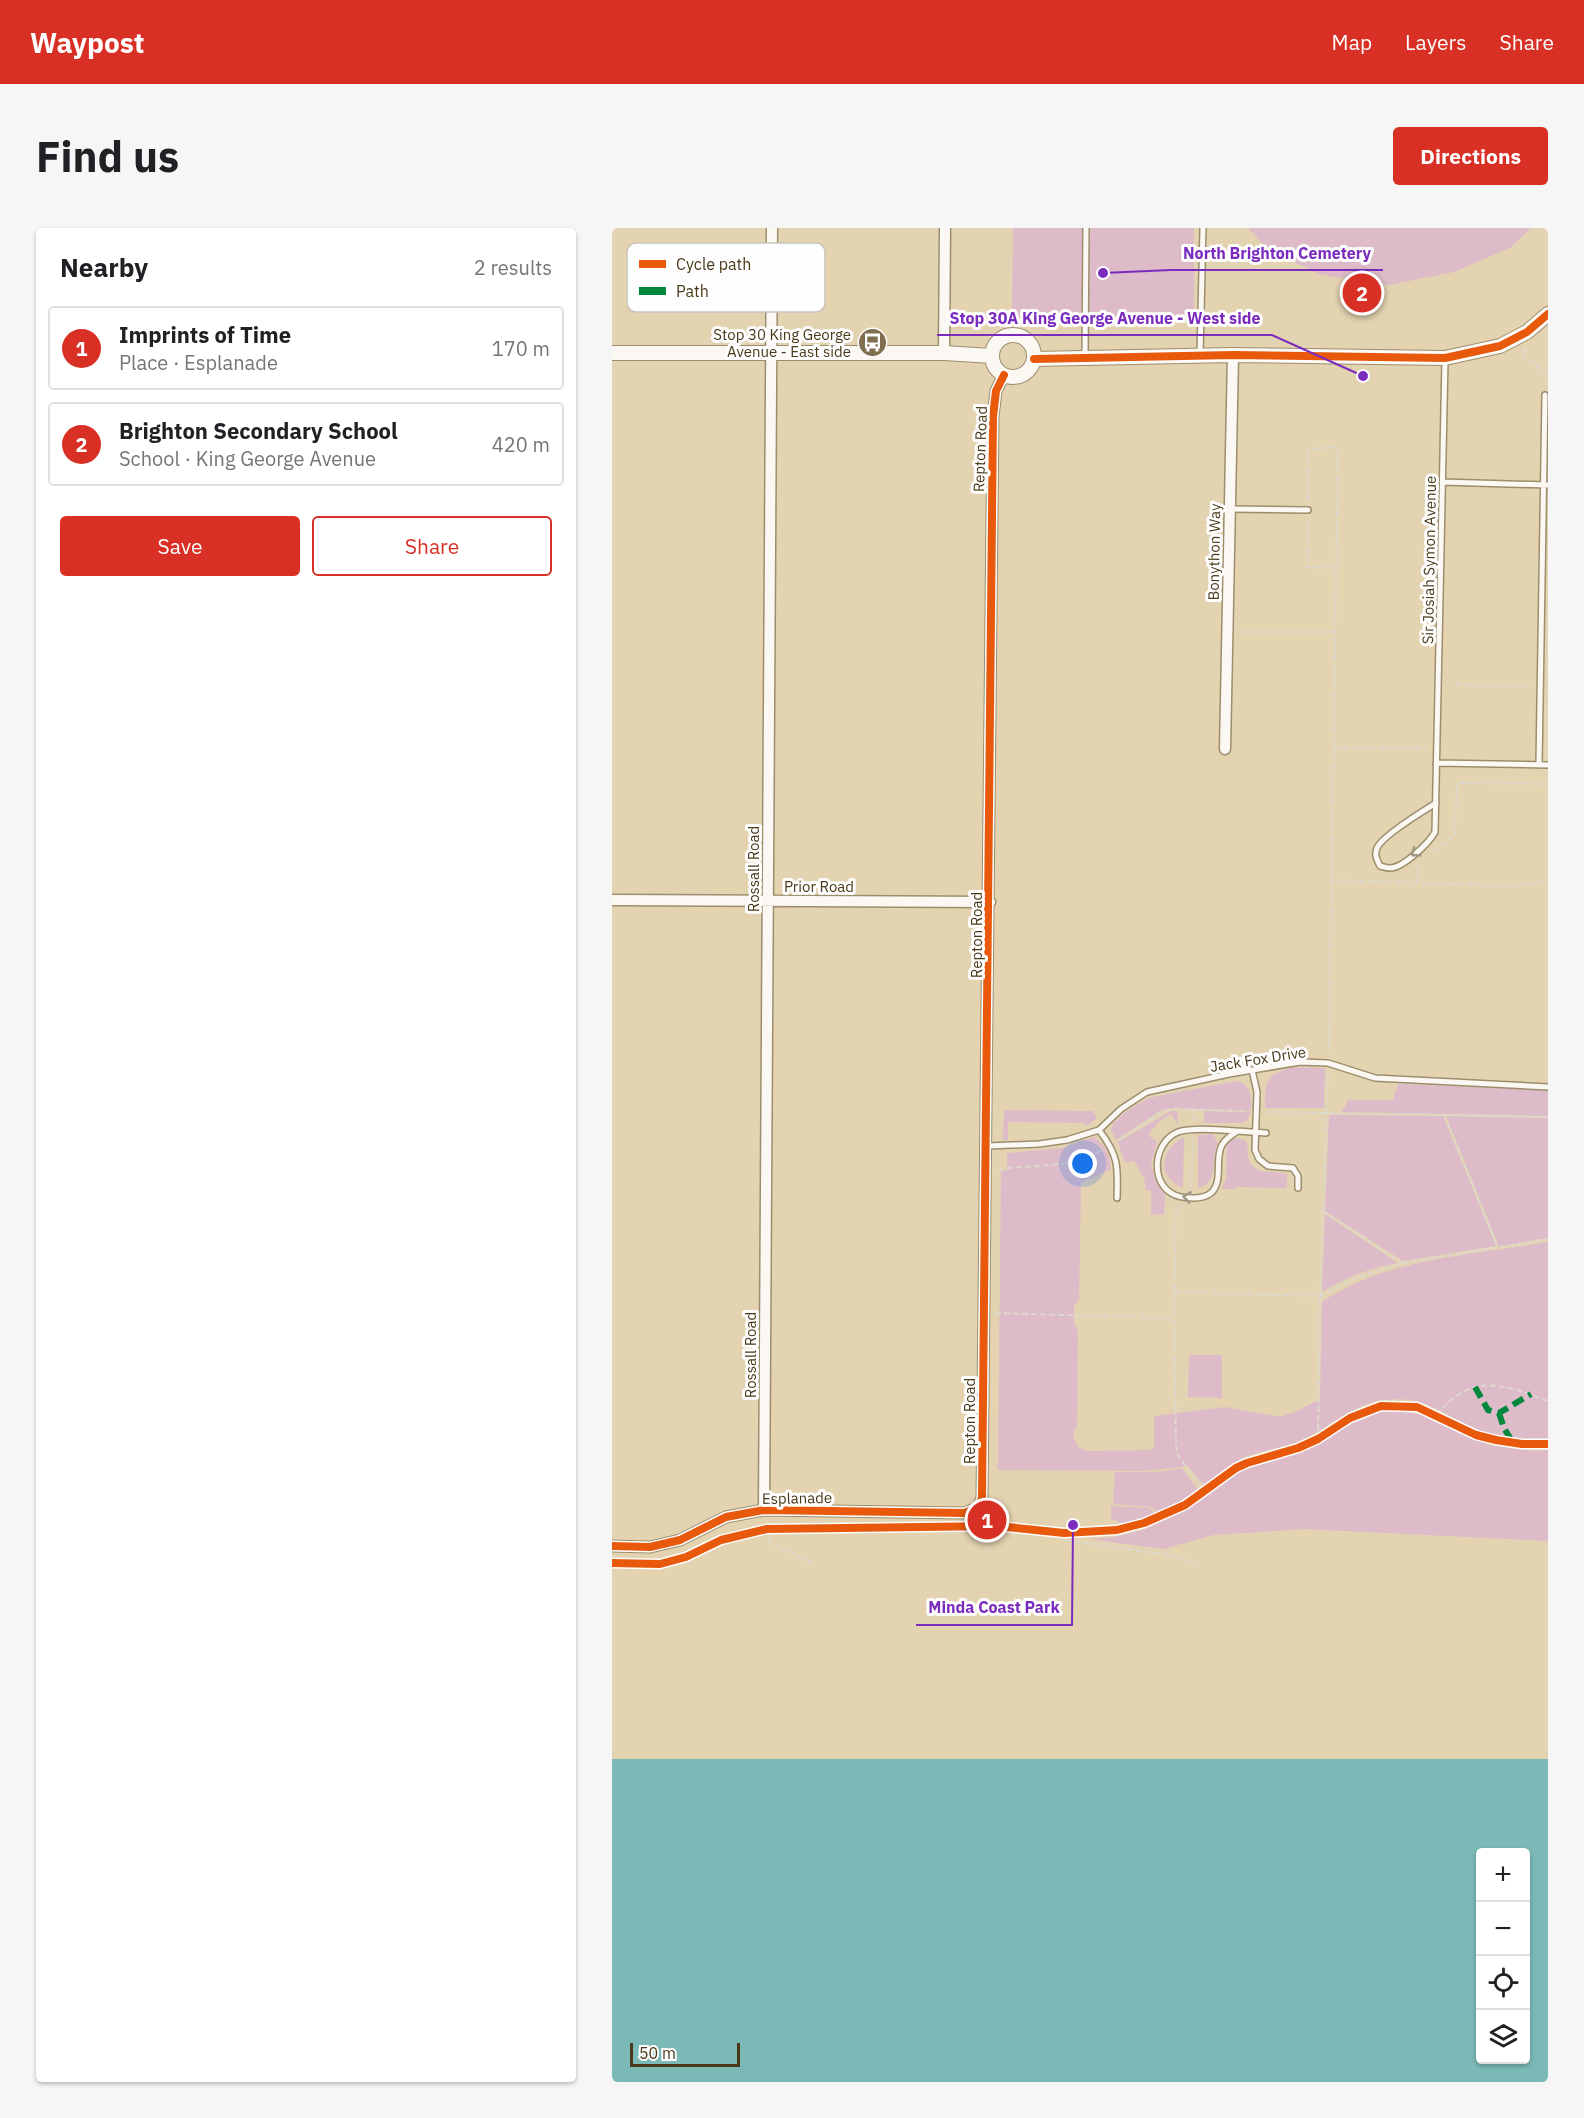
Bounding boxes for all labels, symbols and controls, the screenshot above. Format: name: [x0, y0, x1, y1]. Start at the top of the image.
text: Waypost: [30, 24, 144, 61]
text: Map: [1332, 28, 1372, 56]
text: Layers: [1405, 28, 1467, 56]
text: Share: [1500, 28, 1554, 56]
button: Directions: [1393, 127, 1548, 185]
text: Find us: [36, 129, 179, 184]
callout: North Brighton Cemetery: [1171, 236, 1383, 270]
legend: [627, 243, 825, 312]
text: North Brighton Cemetery: [1183, 243, 1371, 263]
text: Nearby: [60, 250, 148, 284]
text: 2 results: [474, 254, 552, 281]
text: Cycle path: [676, 254, 751, 274]
pin: 2: [1342, 270, 1382, 316]
text: Path: [676, 281, 709, 301]
callout: Stop 30A King George Avenue - West side: [937, 301, 1272, 335]
text: Stop 30A King George Avenue - West side: [950, 308, 1260, 328]
text: Imprints of Time: [119, 320, 291, 349]
place label: Stop 30 King George Avenue - East side: [713, 325, 851, 361]
bus stop icon: Stop 30 King George Avenue - East side: [856, 327, 888, 359]
text: 1: [76, 335, 88, 362]
text: 170 m: [492, 335, 550, 362]
text: Place · Esplanade: [119, 349, 278, 376]
street label: Repton Road: [969, 406, 991, 492]
text: Brighton Secondary School: [119, 416, 398, 445]
text: 2: [76, 431, 88, 458]
text: 420 m: [492, 431, 550, 458]
text: School · King George Avenue: [119, 445, 376, 472]
street label: Sir Josiah Symon Avenue: [1418, 476, 1440, 644]
street label: Bonython Way: [1204, 503, 1224, 601]
button: Save: [60, 516, 300, 576]
button: Share: [312, 516, 552, 576]
street label: Rossall Road: [744, 826, 763, 912]
one-way arrow: [1411, 845, 1422, 856]
street label: Prior Road: [784, 877, 854, 896]
street label: Repton Road: [967, 892, 986, 978]
street label: Jack Fox Drive: [1209, 1042, 1307, 1076]
your location: [1068, 1149, 1097, 1178]
one-way arrow: [1182, 1191, 1192, 1203]
street label: Rossall Road: [741, 1312, 760, 1398]
street label: Repton Road: [960, 1378, 979, 1464]
street label: Esplanade: [762, 1488, 832, 1508]
pin: 1: [968, 1498, 1006, 1542]
callout: Minda Coast Park: [916, 1591, 1072, 1625]
text: Minda Coast Park: [928, 1597, 1060, 1617]
map controls: [1476, 1848, 1530, 2064]
button: +: [1476, 1848, 1530, 1902]
button: −: [1476, 1902, 1530, 1956]
button: locate: [1476, 1956, 1530, 2010]
button: layers: [1476, 2010, 1530, 2064]
scale bar: [630, 2040, 740, 2068]
text: 50 m: [639, 2043, 676, 2063]

